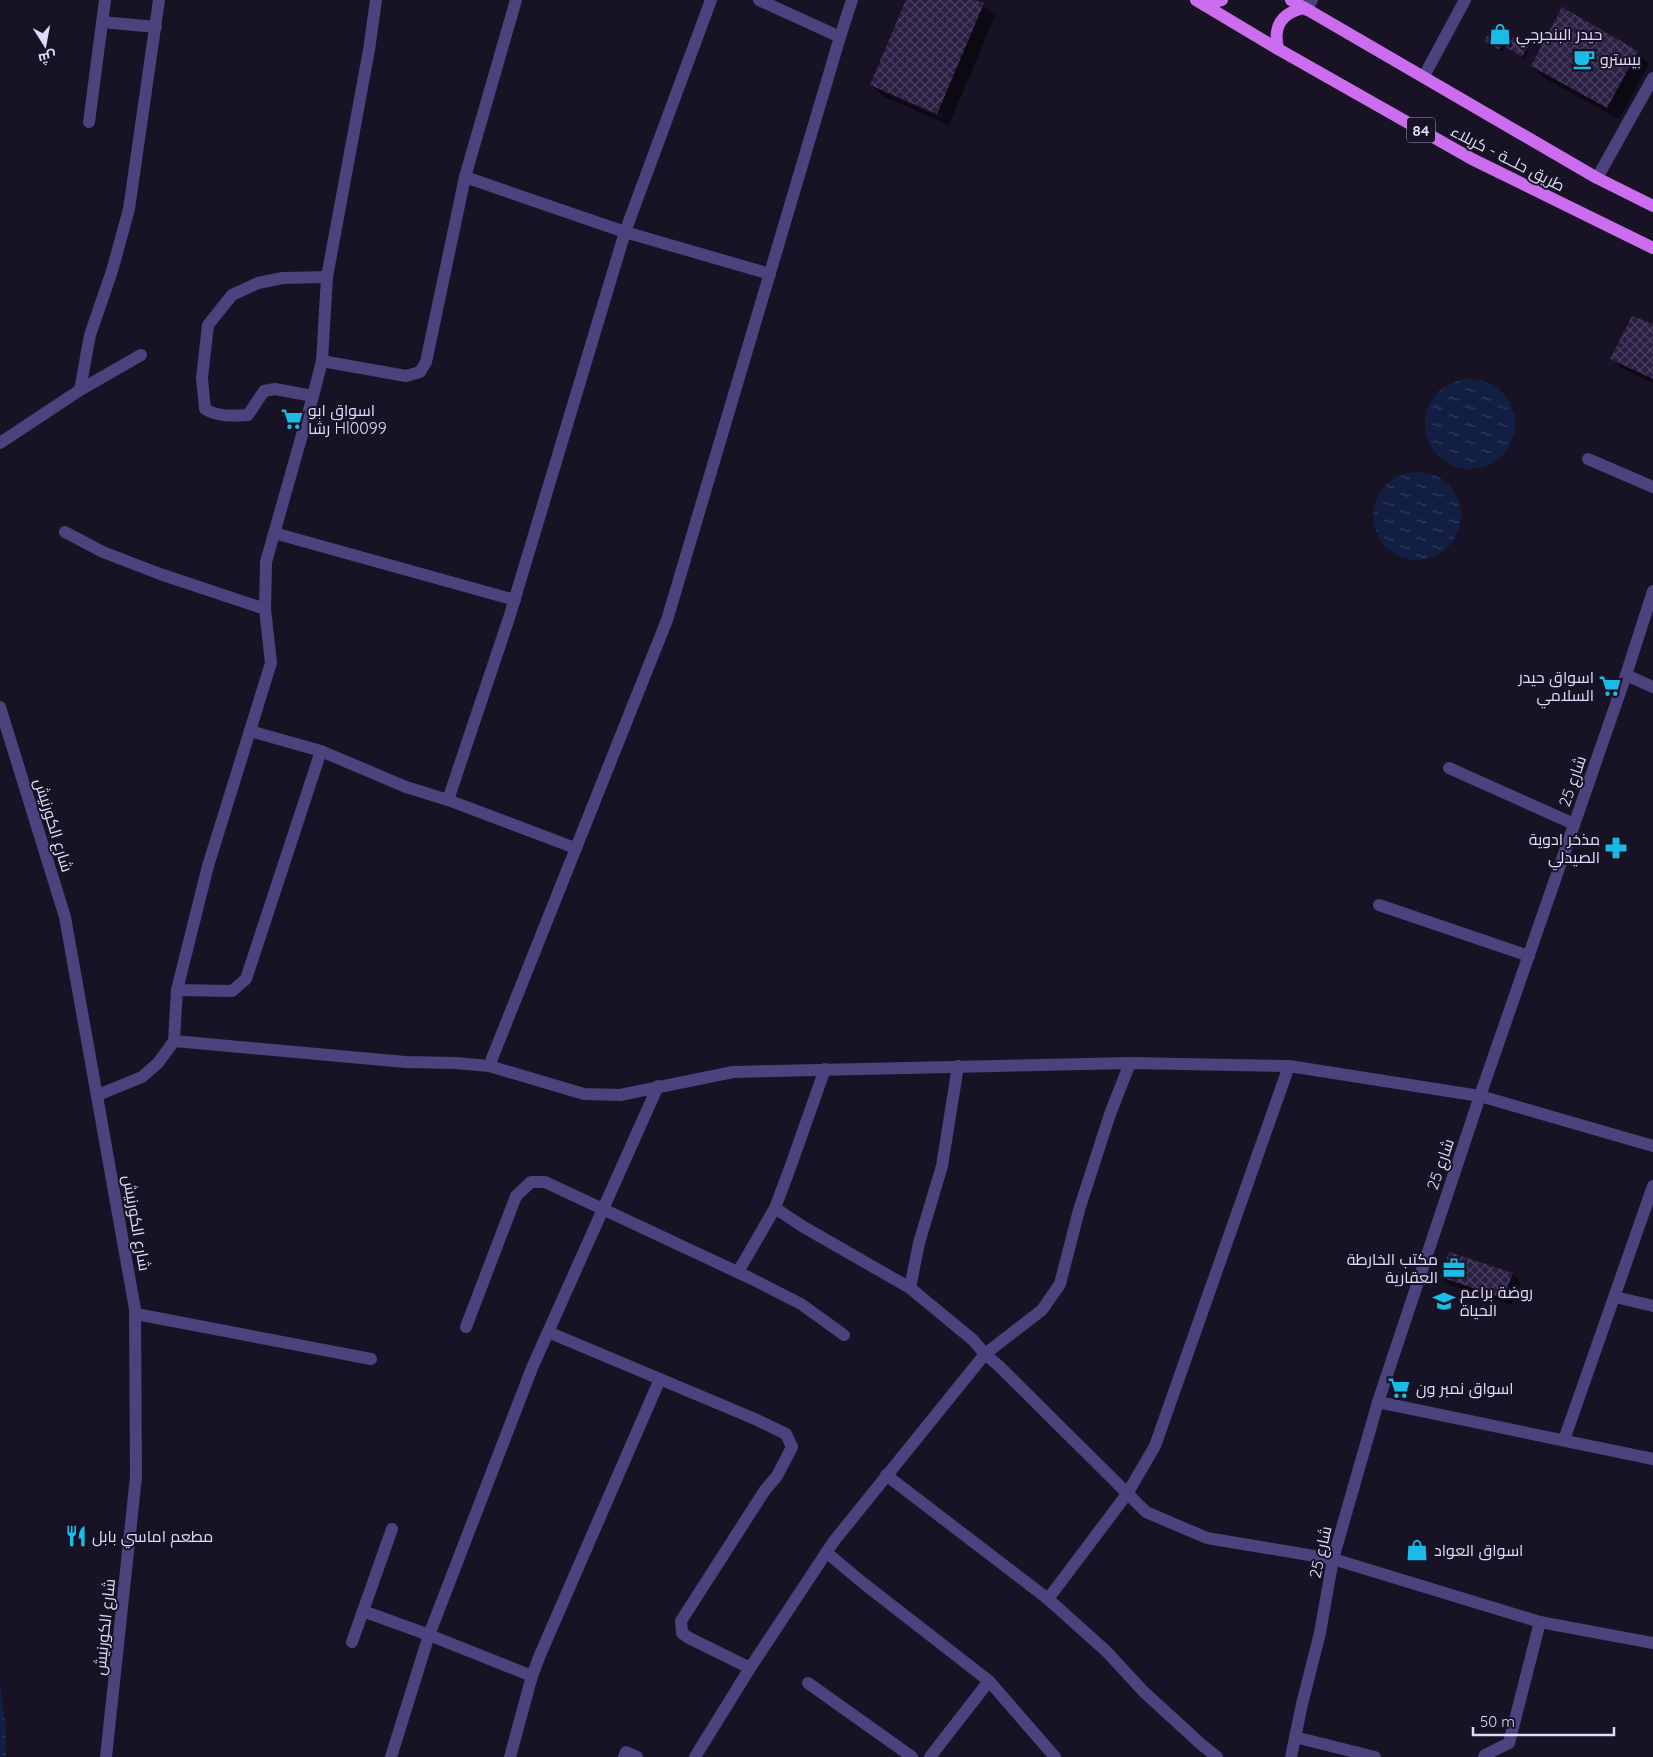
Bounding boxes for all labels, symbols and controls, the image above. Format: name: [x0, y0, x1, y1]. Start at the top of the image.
north arrow: [20, 20, 70, 70]
shop icon: حيدر البنجرجي: [1487, 21, 1513, 47]
place label: حيدر البنجرجي: [1516, 24, 1602, 48]
cafe icon: بيسترو: [1571, 46, 1597, 72]
text: ش: [37, 47, 58, 68]
place label: بيسترو: [1600, 49, 1641, 69]
road number: 84: [1407, 118, 1435, 142]
street label: طريق حلــة - كربلاء: [1447, 121, 1568, 196]
place label: اسواق ابو رشا Hl0099: [308, 400, 387, 438]
supermarket icon: اسواق ابو رشا Hl0099: [279, 406, 305, 432]
place label: اسواق حيدر السلامي: [1517, 667, 1594, 709]
supermarket icon: اسواق حيدر السلامي: [1597, 673, 1623, 699]
street label: شارع 25: [1554, 753, 1592, 810]
street label: شارع الكورنيش: [28, 776, 78, 875]
place label: مذخر ادوية الصيدلي: [1529, 829, 1600, 871]
pharmacy icon: مذخر ادوية الصيدلي: [1603, 835, 1629, 861]
street label: شارع 25: [1422, 1136, 1460, 1193]
street label: شارع الكورنيش: [117, 1174, 155, 1273]
place label: مكتب الخارطة العقارية: [1347, 1249, 1438, 1287]
office icon: مكتب الخارطة العقارية: [1441, 1255, 1467, 1281]
place label: روضة براعم الحياة: [1460, 1282, 1533, 1320]
school or university icon: روضة براعم الحياة: [1431, 1288, 1457, 1314]
supermarket icon: اسواق نمبر ون: [1386, 1375, 1412, 1401]
place label: اسواق نمبر ون: [1416, 1378, 1514, 1399]
restaurant icon: مطعم اماسي بابل: [63, 1523, 89, 1549]
street label: شارع 25: [1304, 1524, 1338, 1581]
place label: مطعم اماسي بابل: [92, 1526, 213, 1549]
shop icon: اسواق العواد: [1404, 1537, 1430, 1563]
place label: اسواق العواد: [1434, 1540, 1523, 1561]
street label: شارع الكورنيش: [89, 1578, 121, 1676]
scale bar: [1473, 1704, 1614, 1736]
text: 50 m: [1480, 1712, 1515, 1731]

